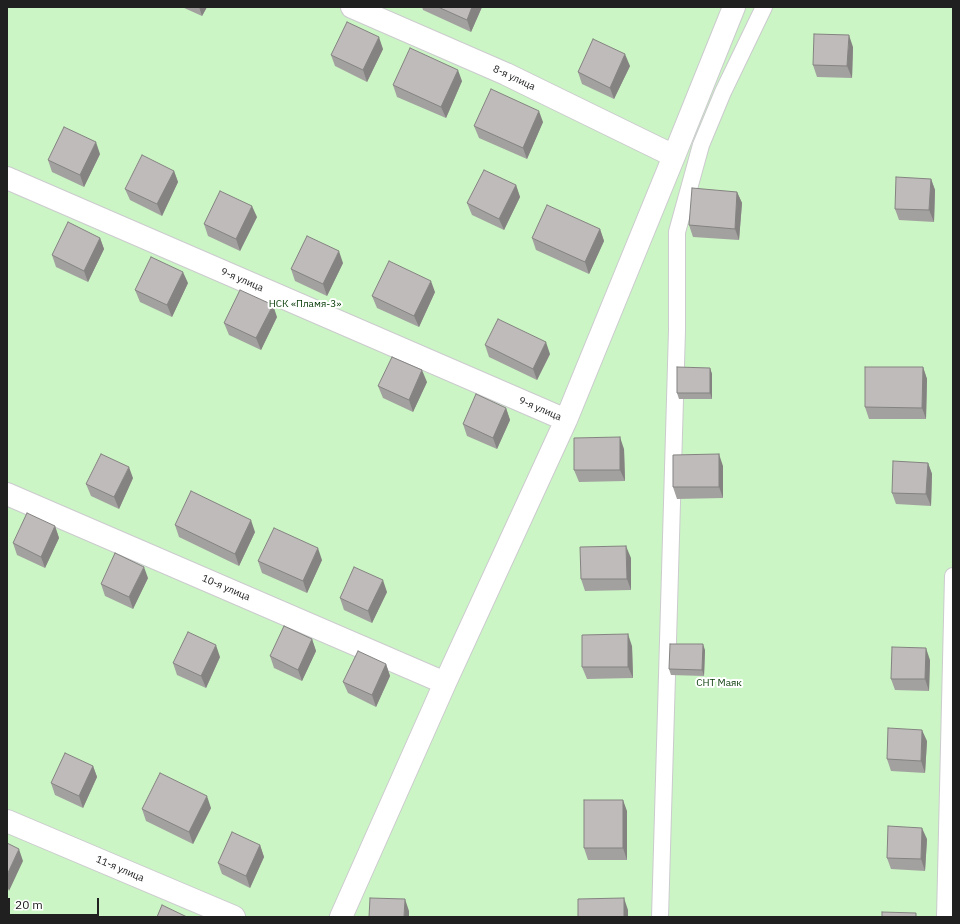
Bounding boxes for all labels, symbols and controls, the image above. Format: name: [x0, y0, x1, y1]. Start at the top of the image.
street label: 8-я улица: [491, 63, 537, 93]
street label: 9-я улица: [219, 266, 265, 294]
park label: НСК «Пламя-3»: [269, 298, 341, 310]
street label: 9-я улица: [517, 395, 563, 423]
street label: 10-я улица: [200, 572, 252, 604]
park label: СНТ Маяк: [696, 677, 742, 689]
street label: 11-я улица: [94, 853, 146, 885]
scale bar: [10, 890, 101, 916]
text: 20 m: [15, 897, 43, 912]

